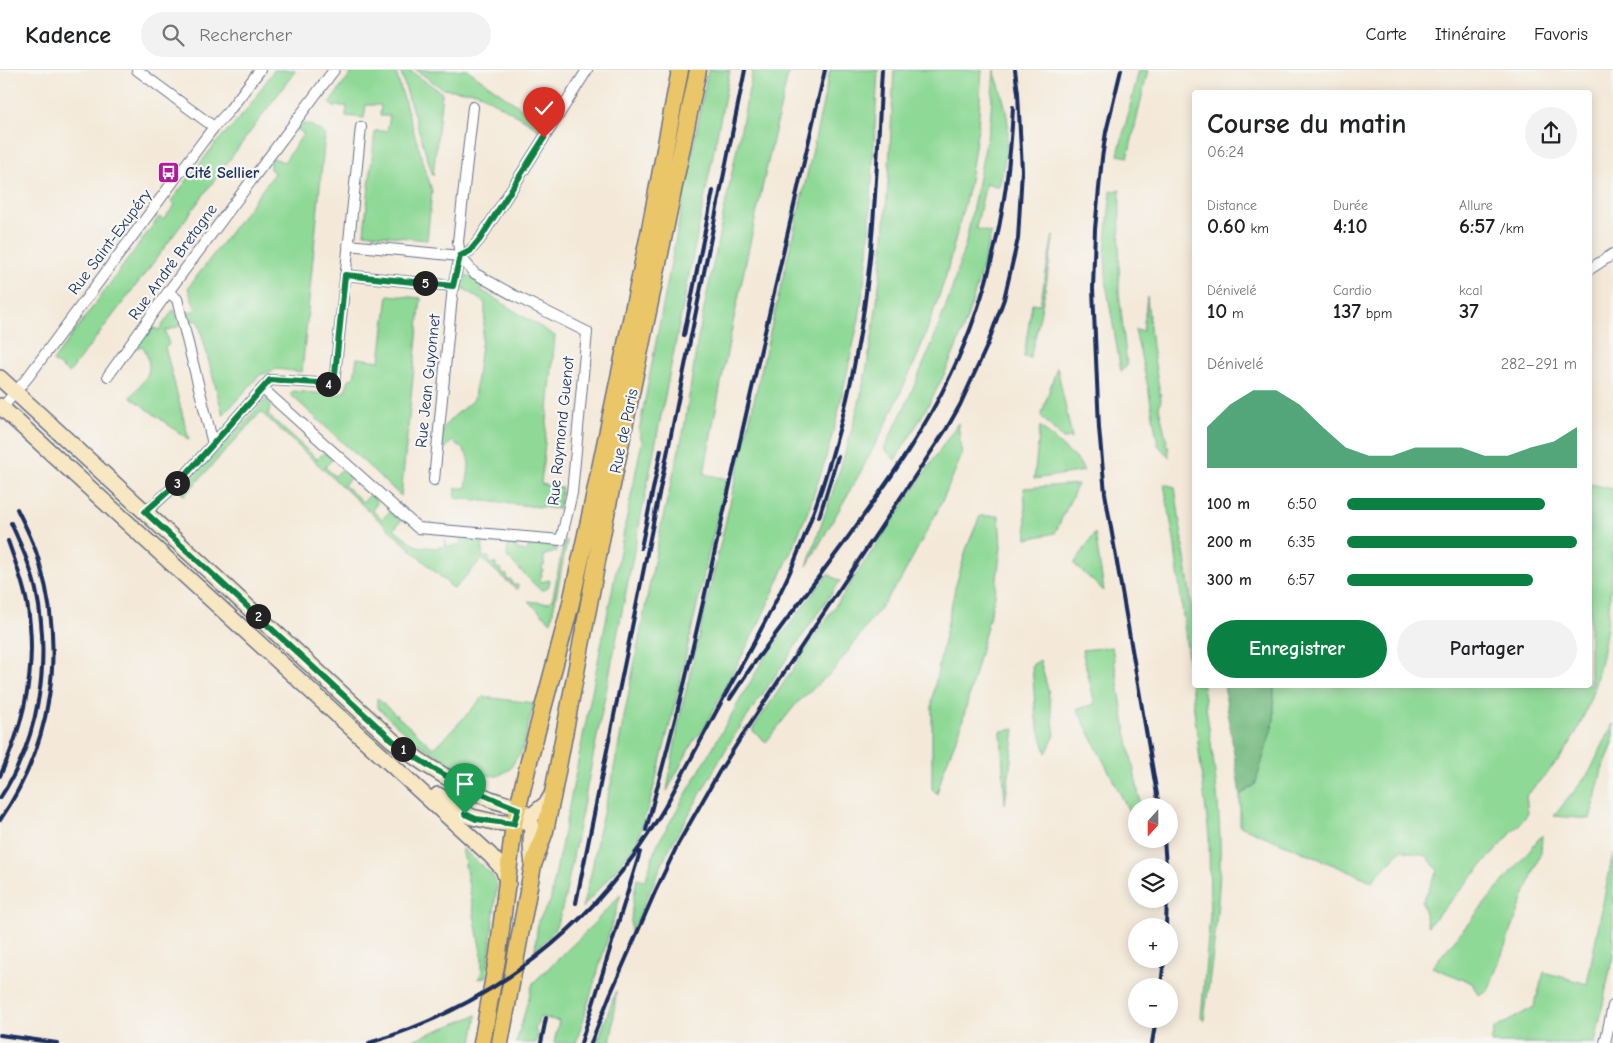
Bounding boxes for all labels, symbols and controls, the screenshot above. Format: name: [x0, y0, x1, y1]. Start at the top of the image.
search box: [141, 12, 491, 57]
text: Kadence: [25, 21, 111, 49]
icon: search: [159, 21, 187, 49]
text: Rechercher: [199, 24, 292, 46]
text: Carte: [1366, 24, 1407, 45]
text: Itinéraire: [1435, 24, 1506, 45]
text: Favoris: [1534, 24, 1588, 45]
pin: [523, 87, 565, 138]
icon: check: [530, 94, 558, 122]
button: share: [1525, 107, 1577, 159]
text: Course du matin: [1207, 108, 1407, 140]
text: 06:24: [1207, 143, 1244, 161]
bus stop icon: Cité Sellier: [157, 161, 181, 185]
place label: Cité Sellier: [185, 164, 260, 182]
street label: Rue Saint-Exupéry: [65, 185, 156, 298]
text: Distance: [1207, 197, 1257, 214]
text: Durée: [1333, 197, 1368, 214]
text: Allure: [1459, 197, 1493, 214]
street label: Rue André Bretagne: [125, 201, 221, 323]
text: 0.60: [1207, 214, 1246, 238]
text: 4:10: [1333, 214, 1367, 238]
text: 6:57: [1459, 214, 1495, 238]
text: km: [1246, 220, 1269, 237]
text: /km: [1495, 220, 1524, 237]
pin: 5: [412, 270, 438, 296]
text: 5: [422, 275, 429, 292]
text: Dénivelé: [1207, 282, 1256, 299]
text: Cardio: [1333, 282, 1372, 299]
text: kcal: [1459, 282, 1483, 299]
text: 10: [1207, 299, 1227, 323]
text: 137: [1333, 299, 1361, 323]
text: 37: [1459, 299, 1479, 323]
text: m: [1227, 305, 1244, 322]
text: bpm: [1361, 305, 1392, 322]
street label: Rue Jean Guyonnet: [412, 313, 444, 449]
street label: Rue Raymond Guenot: [544, 355, 578, 506]
text: Dénivelé: [1207, 355, 1263, 373]
text: 282–291 m: [1501, 355, 1577, 373]
pin: 4: [316, 372, 340, 396]
text: 4: [325, 376, 332, 393]
street label: Rue de Paris: [606, 387, 642, 475]
pin: 3: [164, 470, 190, 496]
text: 3: [174, 475, 181, 492]
text: 100 m: [1207, 495, 1250, 513]
text: 6:50: [1287, 495, 1317, 513]
text: 200 m: [1207, 533, 1252, 551]
text: 6:35: [1287, 533, 1315, 551]
text: 300 m: [1207, 571, 1252, 589]
text: 6:57: [1287, 571, 1315, 589]
pin: 2: [246, 604, 270, 628]
text: 2: [255, 608, 262, 625]
button: Enregistrer: [1207, 620, 1387, 678]
button: Partager: [1397, 620, 1577, 678]
pin: 1: [390, 736, 416, 762]
text: 1: [401, 741, 406, 758]
pin: [444, 763, 486, 814]
icon: arrive: [451, 770, 479, 798]
north arrow: [1128, 798, 1178, 848]
map controls: [1128, 798, 1178, 1028]
button: layers: [1128, 858, 1178, 908]
button: +: [1128, 918, 1178, 968]
button: −: [1128, 978, 1178, 1028]

